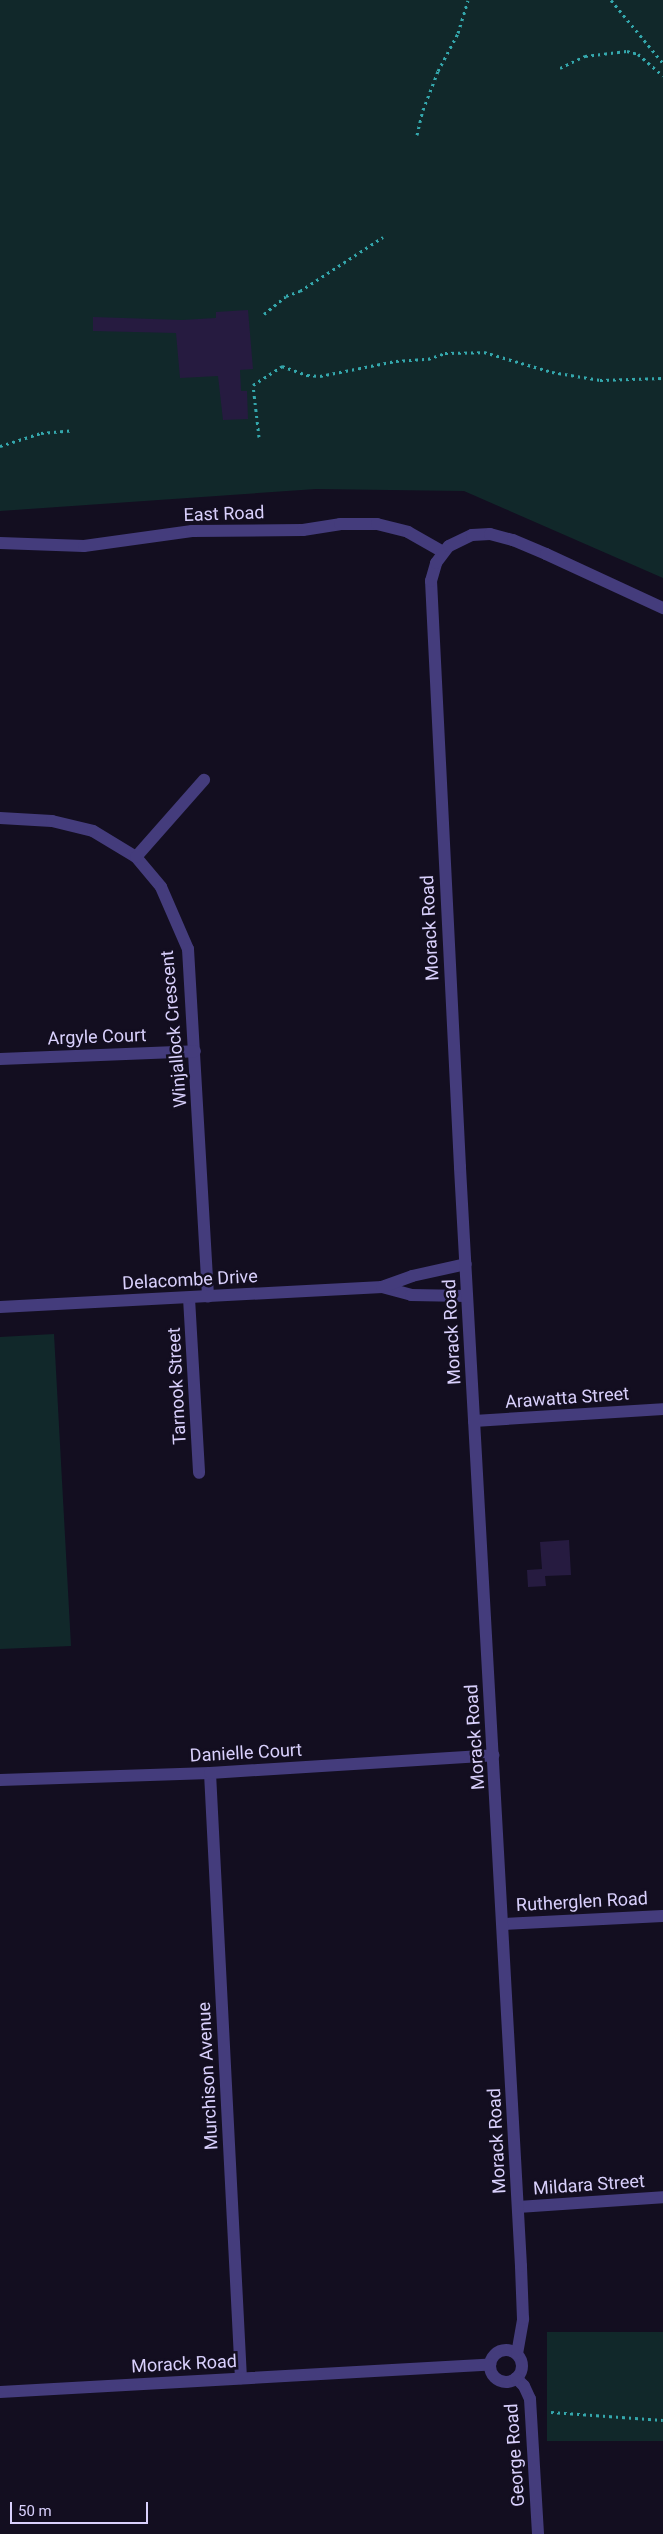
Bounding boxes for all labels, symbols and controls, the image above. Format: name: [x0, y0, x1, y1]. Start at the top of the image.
street label: East Road: [183, 502, 265, 526]
street label: Morack Road: [416, 875, 444, 981]
street label: Winjallock Crescent: [156, 950, 192, 1108]
street label: Argyle Court: [47, 1024, 147, 1050]
street label: Delacombe Drive: [122, 1266, 258, 1294]
street label: Morack Road: [438, 1279, 466, 1385]
street label: Tarnook Street: [163, 1327, 191, 1445]
street label: Arawatta Street: [504, 1383, 630, 1413]
street label: Morack Road: [461, 1683, 489, 1791]
street label: Danielle Court: [189, 1739, 303, 1767]
street label: Rutherglen Road: [516, 1888, 648, 1916]
street label: Murchison Avenue: [193, 2001, 223, 2151]
street label: Morack Road: [483, 2088, 511, 2194]
street label: Mildara Street: [532, 2170, 646, 2200]
street label: Morack Road: [131, 2350, 237, 2378]
street label: George Road: [501, 2403, 529, 2507]
scale bar: [12, 2492, 150, 2524]
text: 50 m: [18, 2502, 52, 2520]

